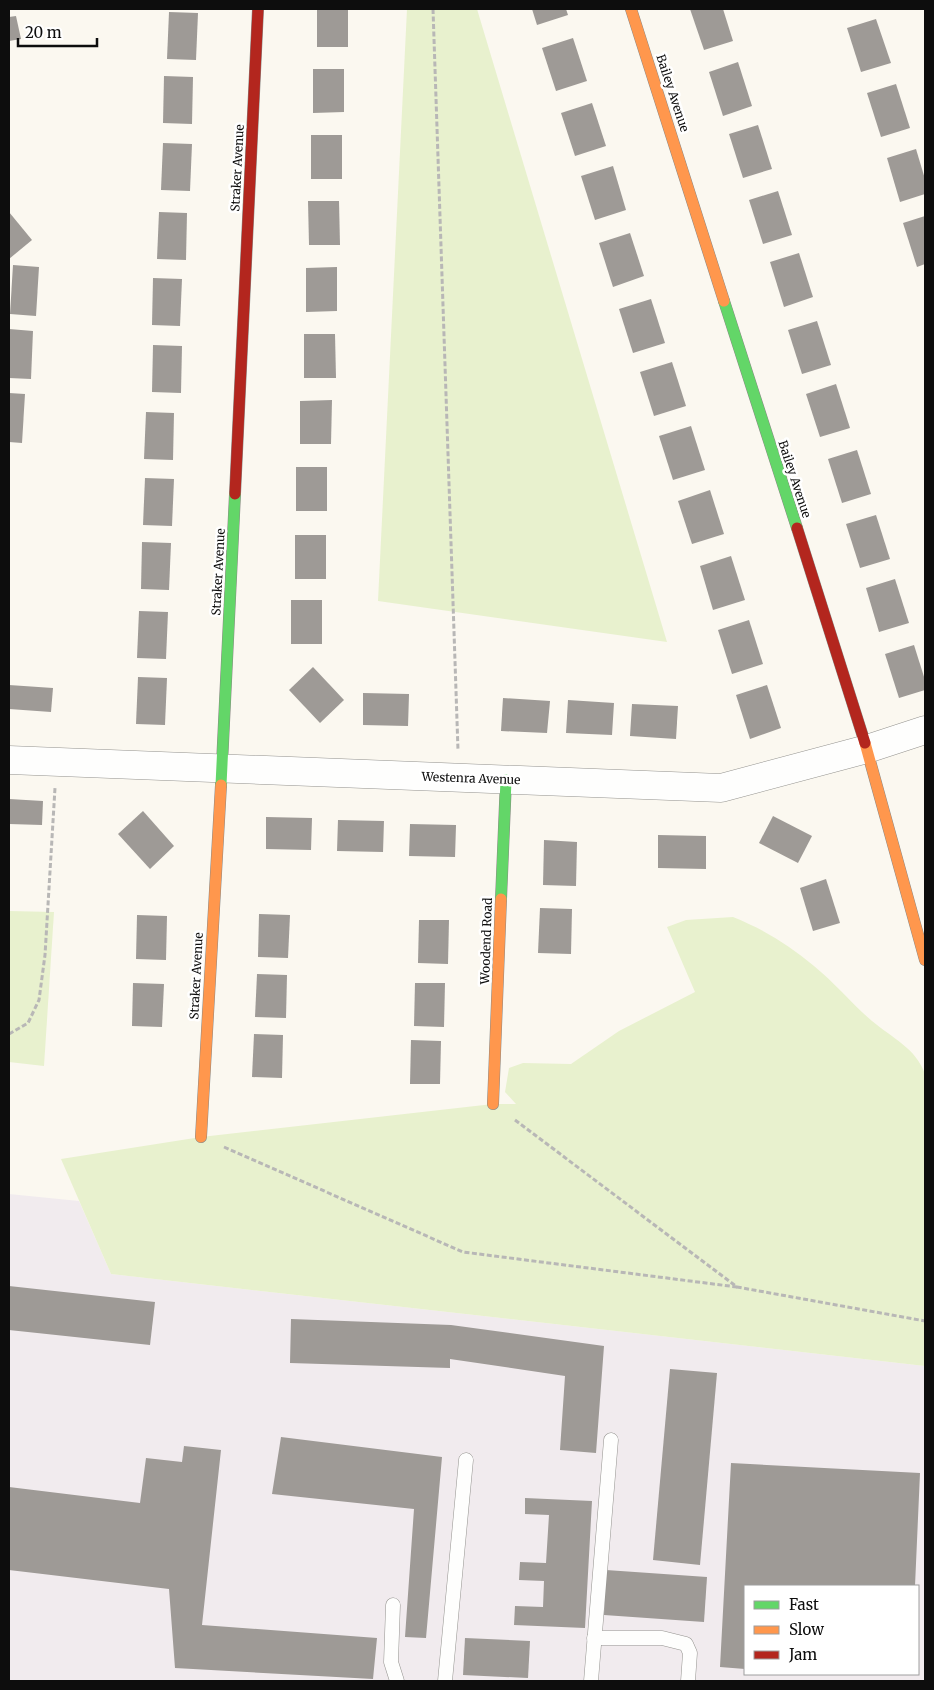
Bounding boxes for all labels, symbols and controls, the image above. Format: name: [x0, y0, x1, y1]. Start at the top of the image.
scale bar: [18, 15, 96, 47]
text: 20 m: [25, 23, 62, 42]
street label: Bailey Avenue: [653, 52, 693, 134]
street label: Straker Avenue: [227, 124, 247, 212]
street label: Bailey Avenue: [775, 438, 815, 520]
street label: Straker Avenue: [208, 528, 228, 616]
street label: Westenra Avenue: [420, 769, 521, 787]
street label: Woodend Road: [477, 897, 495, 986]
street label: Straker Avenue: [186, 932, 206, 1020]
legend: [744, 1585, 919, 1675]
text: Fast: [789, 1595, 819, 1614]
text: Slow: [789, 1620, 824, 1639]
text: Jam: [788, 1645, 817, 1664]

